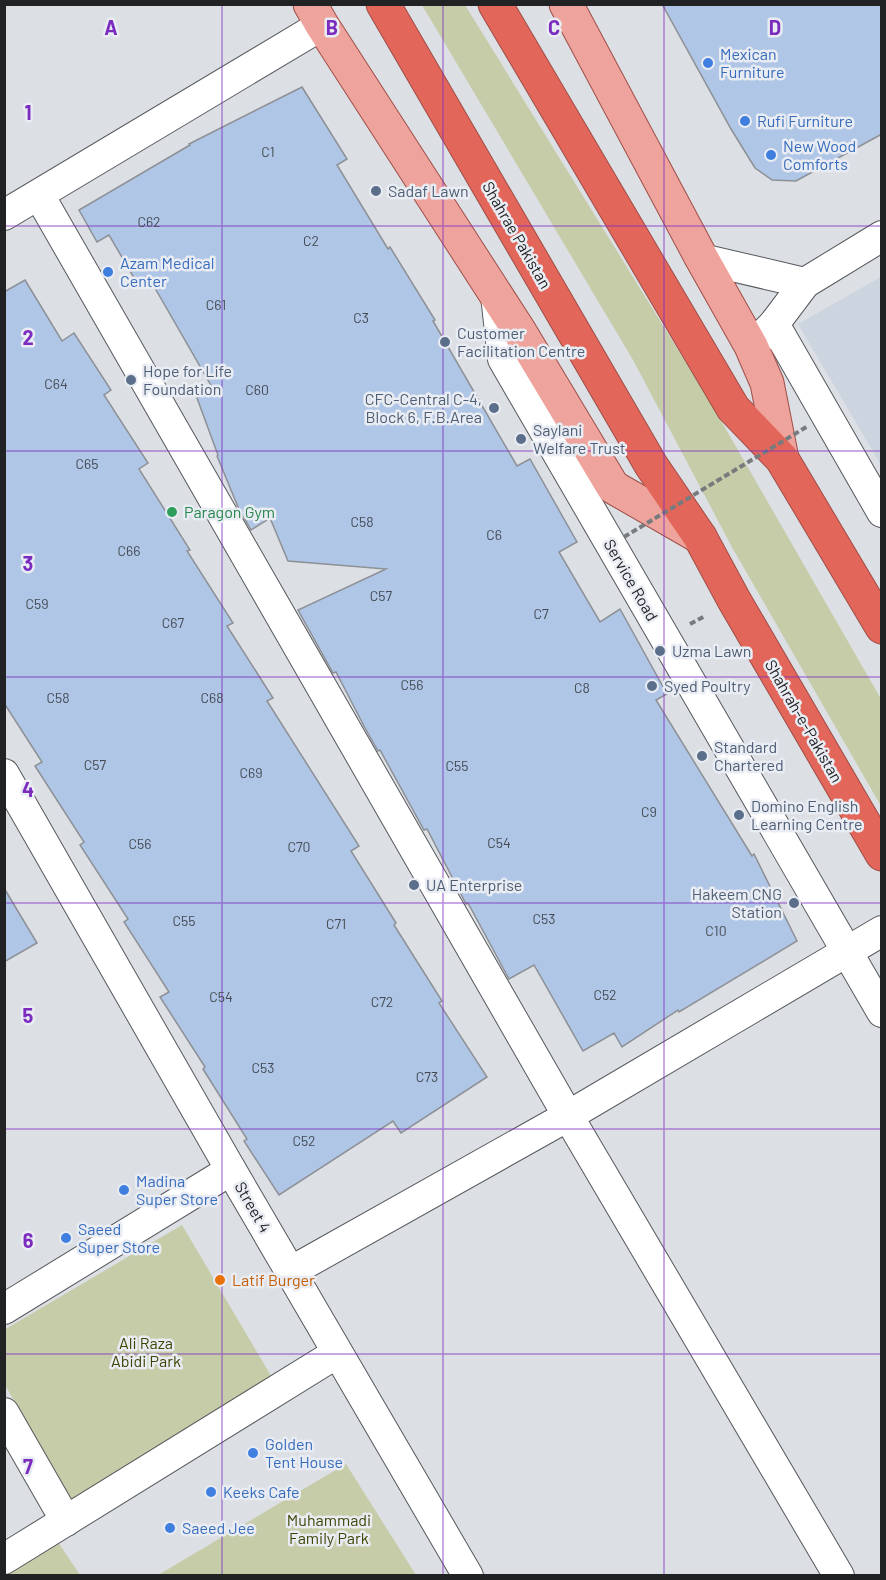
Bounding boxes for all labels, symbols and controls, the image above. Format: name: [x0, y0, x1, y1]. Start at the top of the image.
text: A: [104, 15, 118, 39]
text: B: [326, 15, 338, 39]
text: C: [548, 15, 560, 39]
text: D: [769, 15, 781, 39]
place label: Mexican Furniture: [720, 44, 785, 81]
marker: Mexican Furniture: [701, 56, 715, 70]
text: 1: [24, 100, 32, 124]
place label: Rufi Furniture: [757, 111, 853, 130]
marker: Rufi Furniture: [738, 114, 752, 128]
place label: New Wood Comforts: [783, 136, 856, 173]
house number: C1: [261, 143, 275, 160]
marker: New Wood Comforts: [764, 148, 778, 162]
street label: Shahrae Pakistan: [479, 178, 556, 292]
place label: Sadaf Lawn: [388, 181, 469, 200]
marker: Sadaf Lawn: [369, 184, 383, 198]
house number: C62: [137, 213, 161, 230]
house number: C2: [303, 232, 319, 249]
place label: Azam Medical Center: [120, 253, 214, 290]
marker: Azam Medical Center: [101, 265, 115, 279]
house number: C61: [206, 296, 226, 313]
house number: C3: [353, 309, 369, 326]
place label: Customer Facilitation Centre: [457, 323, 585, 360]
text: 2: [22, 325, 34, 349]
marker: Customer Facilitation Centre: [438, 335, 452, 349]
place label: Hope for Life Foundation: [143, 361, 232, 398]
marker: Hope for Life Foundation: [124, 373, 138, 387]
house number: C64: [44, 375, 68, 392]
house number: C60: [245, 381, 269, 398]
place label: CFC-Central C-4, Block 6, F.B.Area: [365, 389, 482, 426]
marker: CFC-Central C-4, Block 6, F.B.Area: [487, 401, 501, 415]
place label: Saylani Welfare Trust: [533, 420, 626, 457]
marker: Saylani Welfare Trust: [514, 432, 528, 446]
house number: C65: [76, 455, 98, 472]
place label: Paragon Gym: [184, 502, 275, 521]
marker: Paragon Gym: [165, 505, 179, 519]
house number: C58: [351, 513, 374, 530]
house number: C6: [486, 526, 502, 543]
street label: Service Road: [600, 536, 662, 624]
house number: C66: [118, 542, 140, 559]
text: 3: [23, 551, 33, 575]
house number: C57: [370, 587, 393, 604]
house number: C59: [26, 595, 49, 612]
house number: C7: [533, 605, 549, 622]
house number: C67: [162, 614, 185, 631]
place label: Uzma Lawn: [672, 641, 751, 660]
marker: Uzma Lawn: [653, 644, 667, 658]
street label: Shahrah-e-Pakistan: [762, 656, 847, 785]
house number: C56: [401, 676, 423, 693]
place label: Syed Poultry: [664, 676, 751, 695]
house number: C8: [574, 679, 590, 696]
marker: Syed Poultry: [645, 679, 659, 693]
house number: C58: [47, 689, 70, 706]
house number: C68: [200, 689, 224, 706]
place label: Standard Chartered: [714, 737, 784, 774]
marker: Standard Chartered: [695, 749, 709, 763]
house number: C57: [84, 756, 107, 773]
house number: C55: [446, 757, 468, 774]
house number: C69: [239, 764, 263, 781]
text: 4: [22, 777, 34, 801]
place label: Domino English Learning Centre: [751, 796, 863, 833]
house number: C9: [641, 803, 657, 820]
marker: Domino English Learning Centre: [732, 808, 746, 822]
house number: C54: [487, 834, 511, 851]
house number: C56: [129, 835, 151, 852]
house number: C70: [287, 838, 311, 855]
place label: UA Enterprise: [426, 875, 522, 894]
marker: UA Enterprise: [407, 878, 421, 892]
place label: Hakeem CNG Station: [692, 884, 782, 921]
marker: Hakeem CNG Station: [787, 896, 801, 910]
house number: C53: [533, 910, 555, 927]
house number: C55: [173, 912, 195, 929]
house number: C71: [326, 915, 346, 932]
house number: C10: [705, 922, 727, 939]
house number: C52: [593, 986, 617, 1003]
house number: C54: [209, 988, 233, 1005]
house number: C72: [371, 993, 393, 1010]
text: 5: [23, 1003, 34, 1027]
house number: C53: [252, 1059, 274, 1076]
house number: C73: [416, 1068, 438, 1085]
house number: C52: [292, 1132, 316, 1149]
place label: Madina Super Store: [136, 1171, 218, 1208]
street label: Street 4: [231, 1178, 276, 1236]
marker: Madina Super Store: [117, 1183, 131, 1197]
place label: Saeed Super Store: [78, 1219, 160, 1256]
text: 6: [23, 1228, 34, 1252]
marker: Saeed Super Store: [59, 1231, 73, 1245]
place label: Latif Burger: [232, 1270, 315, 1289]
marker: Latif Burger: [213, 1273, 227, 1287]
park label: Ali Raza Abidi Park: [111, 1333, 181, 1370]
place label: Golden Tent House: [265, 1434, 343, 1471]
marker: Golden Tent House: [246, 1446, 260, 1460]
text: 7: [23, 1454, 33, 1478]
place label: Keeks Cafe: [223, 1482, 300, 1501]
marker: Keeks Cafe: [204, 1485, 218, 1499]
park label: Muhammadi Family Park: [287, 1510, 371, 1547]
place label: Saeed Jee: [182, 1518, 255, 1537]
marker: Saeed Jee: [163, 1521, 177, 1535]

